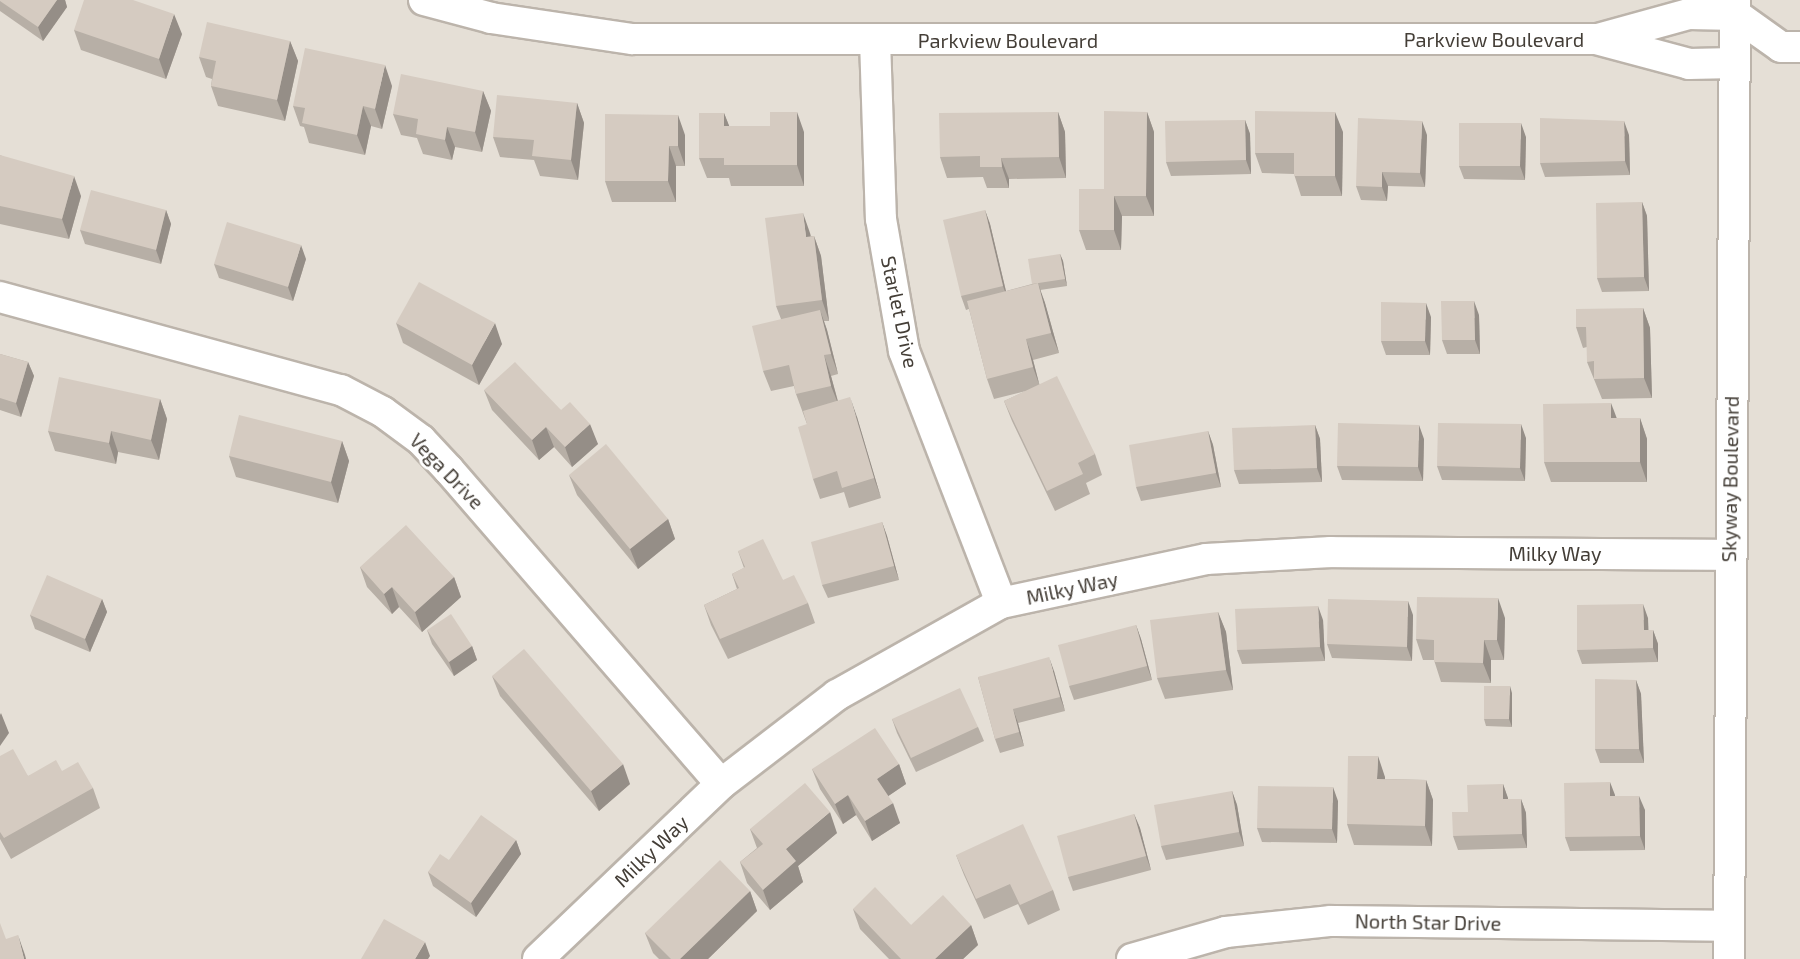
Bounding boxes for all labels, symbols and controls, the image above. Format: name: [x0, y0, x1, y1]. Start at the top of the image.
street label: Parkview Boulevard: [1404, 27, 1584, 51]
street label: Parkview Boulevard: [918, 28, 1098, 52]
street label: Starlet Drive: [876, 254, 924, 370]
street label: Skyway Boulevard: [1717, 395, 1743, 563]
street label: Vega Drive: [405, 428, 489, 514]
street label: Milky Way: [1508, 541, 1602, 565]
street label: Milky Way: [1024, 566, 1120, 610]
street label: Milky Way: [609, 810, 693, 892]
street label: North Star Drive: [1354, 909, 1502, 935]

